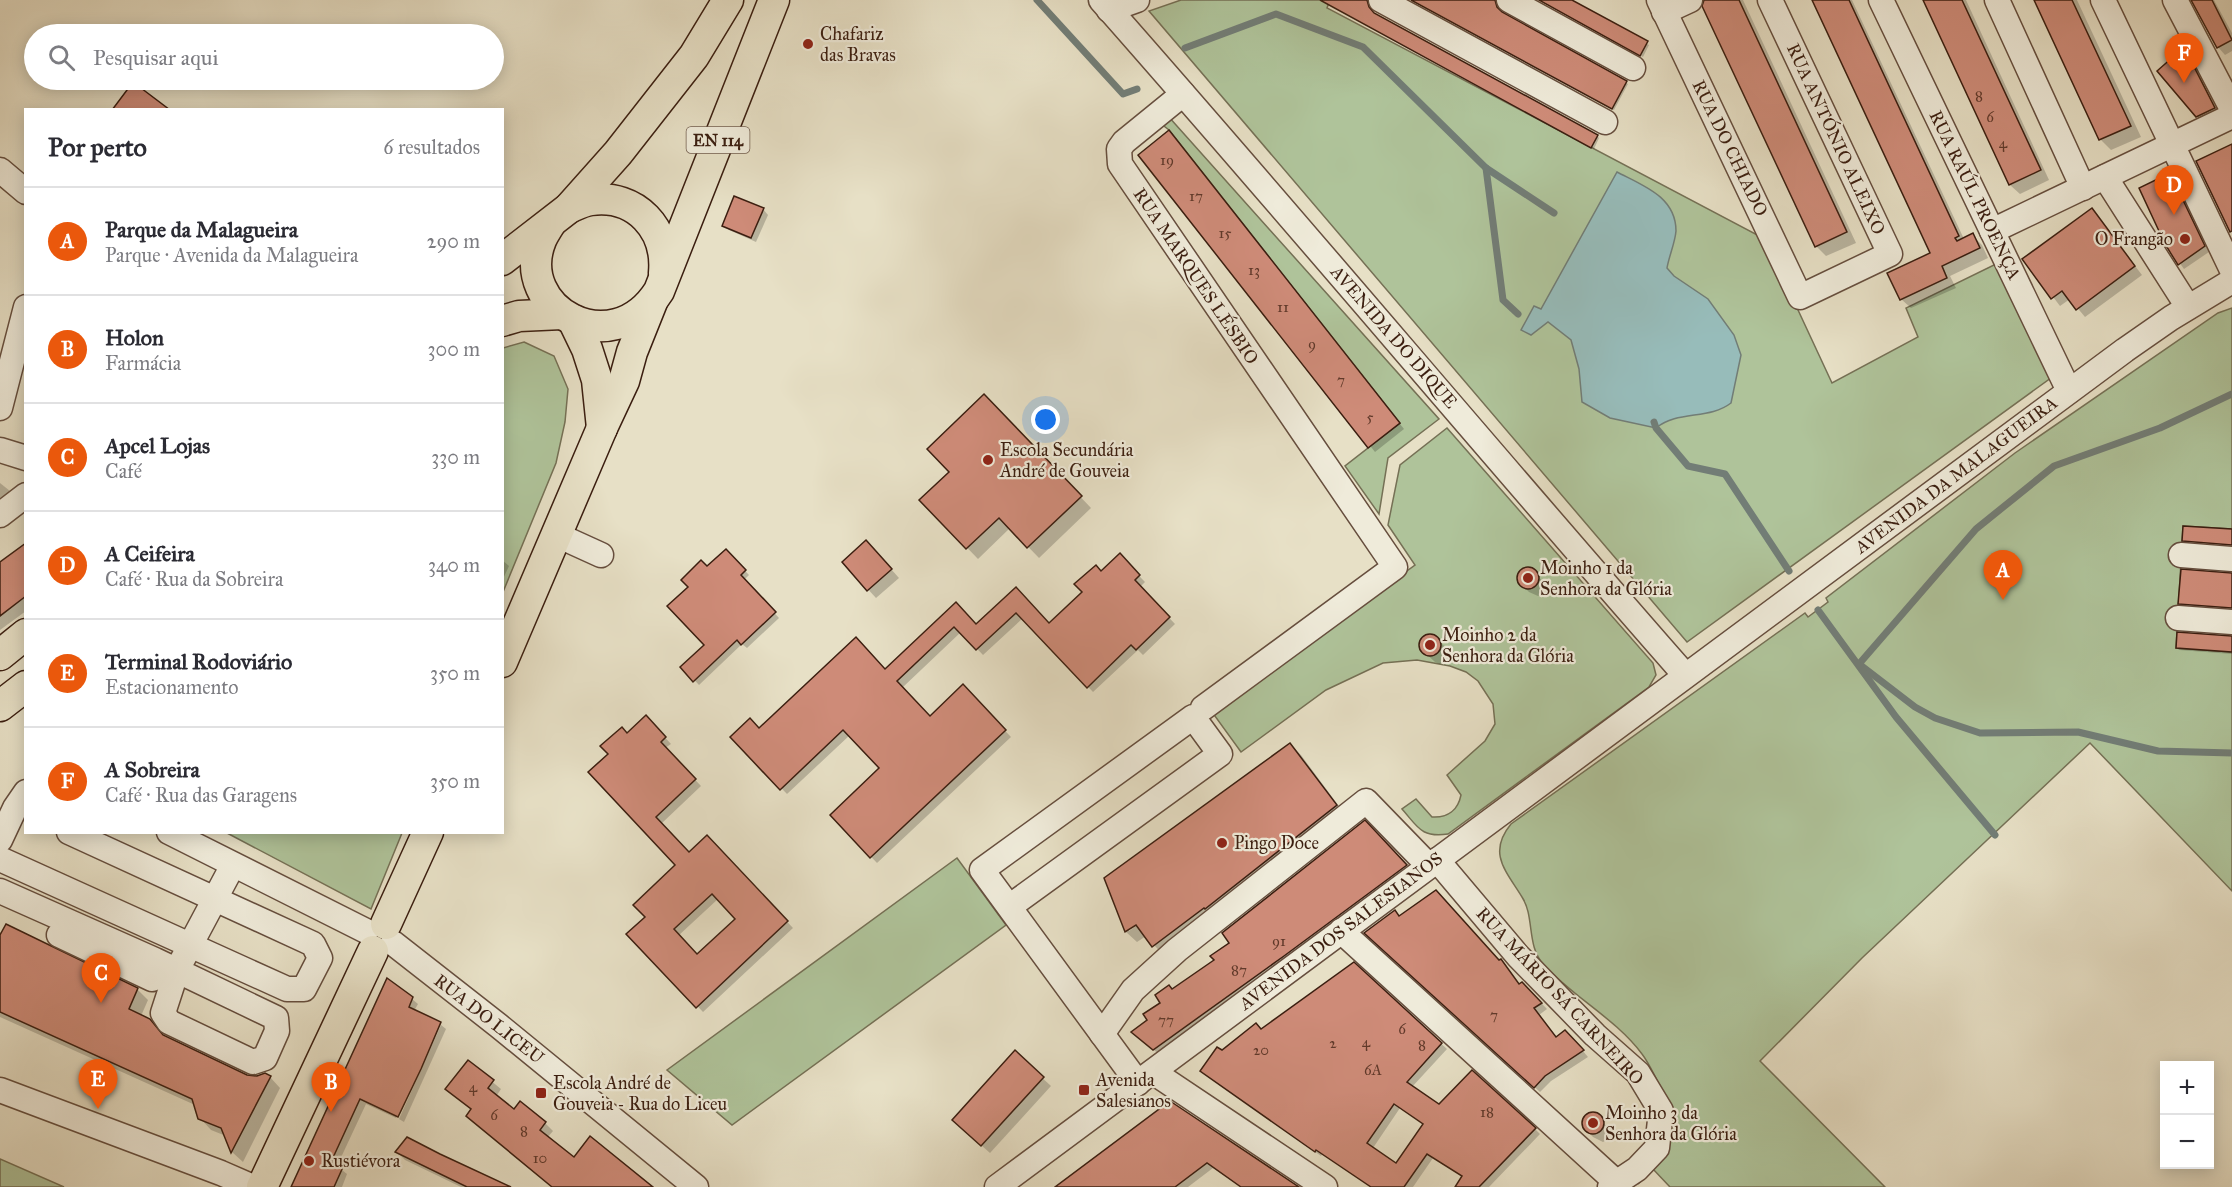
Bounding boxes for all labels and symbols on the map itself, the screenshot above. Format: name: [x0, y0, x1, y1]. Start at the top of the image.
place label: Chafariz das Bravas: [820, 23, 896, 66]
pin: F: [2164, 34, 2204, 83]
marker: Chafariz das Bravas: [801, 37, 815, 51]
street label: RUA ANTÓNIO ALEIXO: [1782, 39, 1892, 238]
street label: RUA DO CHIADO: [1687, 76, 1773, 220]
house number: 8: [1975, 87, 1983, 105]
street label: RUA RAÚL PROENÇA: [1924, 106, 2027, 283]
house number: 6: [1986, 108, 1995, 126]
road number: EN 114: [686, 127, 750, 153]
house number: 4: [1999, 134, 2008, 152]
house number: 19: [1160, 151, 1174, 169]
pin: D: [2154, 166, 2194, 215]
street label: RUA MARQUES LÉSBIO: [1129, 183, 1265, 368]
house number: 17: [1189, 187, 1203, 205]
house number: 15: [1219, 224, 1231, 242]
place label: O Frangão: [2095, 228, 2173, 251]
marker: O Frangão: [2178, 232, 2192, 246]
street label: AVENIDA DO DIQUE: [1325, 260, 1462, 413]
house number: 13: [1248, 261, 1260, 279]
house number: 11: [1277, 298, 1289, 316]
house number: 9: [1308, 335, 1316, 353]
house number: 7: [1337, 371, 1345, 389]
street label: AVENIDA DA MALAGUEIRA: [1850, 392, 2062, 559]
your location: [1031, 405, 1060, 434]
house number: 5: [1367, 408, 1374, 426]
place label: Escola Secundária André de Gouveia: [999, 439, 1134, 482]
marker: Escola Secundária André de Gouveia: [981, 453, 995, 467]
pin: A: [1984, 550, 2022, 600]
place label: Moinho 1 da Senhora da Glória: [1540, 557, 1672, 600]
marker: Moinho 1 da Senhora da Glória: [1521, 571, 1535, 585]
place label: Moinho 2 da Senhora da Glória: [1442, 624, 1574, 667]
marker: Moinho 2 da Senhora da Glória: [1423, 638, 1437, 652]
place label: Pingo Doce: [1234, 832, 1319, 855]
marker: Pingo Doce: [1215, 836, 1229, 850]
street label: AVENIDA DOS SALESIANOS: [1234, 847, 1447, 1015]
street label: RUA MÁRIO SÁ CARNEIRO: [1472, 901, 1650, 1090]
house number: 91: [1272, 932, 1286, 950]
pin: C: [82, 954, 120, 1003]
house number: 87: [1231, 961, 1247, 979]
street label: RUA DO LICEU: [430, 969, 549, 1069]
house number: 7: [1490, 1006, 1498, 1024]
house number: 77: [1158, 1011, 1174, 1029]
house number: 6: [1398, 1020, 1407, 1038]
house number: 4: [1362, 1033, 1371, 1051]
house number: 2: [1329, 1034, 1337, 1052]
house number: 8: [1418, 1036, 1426, 1054]
house number: 20: [1253, 1041, 1269, 1059]
pin: E: [78, 1060, 118, 1109]
house number: 6A: [1364, 1061, 1382, 1079]
pin: B: [312, 1062, 350, 1112]
place label: Avenida Salesianos: [1095, 1069, 1171, 1112]
place label: Escola André de Gouveia - Rua do Liceu: [553, 1072, 727, 1115]
house number: 4: [469, 1078, 478, 1096]
marker: Avenida Salesianos: [1077, 1083, 1091, 1097]
marker: Escola André de Gouveia - Rua do Liceu: [534, 1086, 548, 1100]
place label: Moinho 3 da Senhora da Glória: [1605, 1102, 1737, 1145]
house number: 18: [1480, 1103, 1494, 1121]
house number: 6: [490, 1106, 499, 1124]
marker: Moinho 3 da Senhora da Glória: [1586, 1116, 1600, 1130]
house number: 8: [520, 1122, 528, 1140]
house number: 10: [533, 1149, 547, 1167]
place label: Rustiévora: [321, 1150, 401, 1172]
marker: Rustiévora: [302, 1154, 316, 1168]

